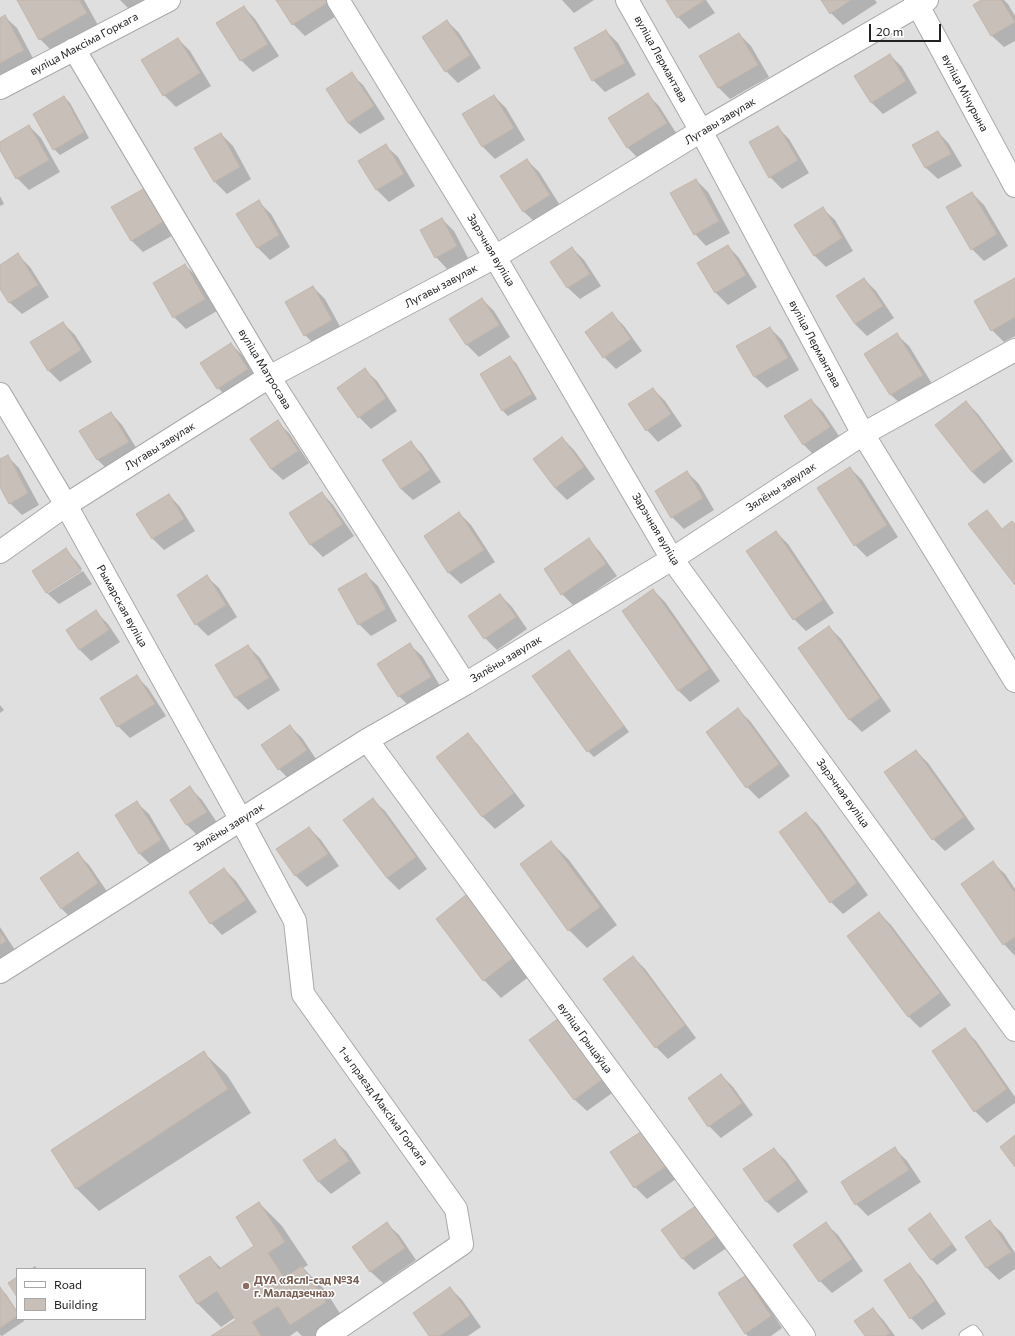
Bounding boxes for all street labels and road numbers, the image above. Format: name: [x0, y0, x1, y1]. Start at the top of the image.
street label: вуліца Максіма Горкага: [28, 10, 140, 78]
street label: вуліца Лермантава: [632, 13, 690, 105]
street label: вуліца Мічурына: [939, 52, 991, 134]
street label: Лугавы завулак: [682, 95, 758, 147]
street label: Зарэчная вуліца: [464, 211, 518, 289]
street label: Лугавы завулак: [402, 261, 480, 311]
street label: вуліца Лермантава: [786, 298, 844, 390]
street label: вуліца Матросава: [236, 326, 294, 412]
street label: Лугавы завулак: [122, 419, 198, 473]
street label: Зялёны завулак: [744, 459, 818, 515]
street label: Зарэчная вуліца: [629, 490, 683, 568]
street label: Рымарская вуліца: [94, 562, 150, 650]
street label: Зялёны завулак: [468, 633, 544, 685]
street label: Зарэчная вуліца: [814, 756, 872, 830]
street label: Зялёны завулак: [191, 800, 267, 854]
street label: вуліца Грыцаўца: [555, 1000, 615, 1076]
street label: 1-ы праезд Максіма Горкага: [335, 1044, 431, 1168]

